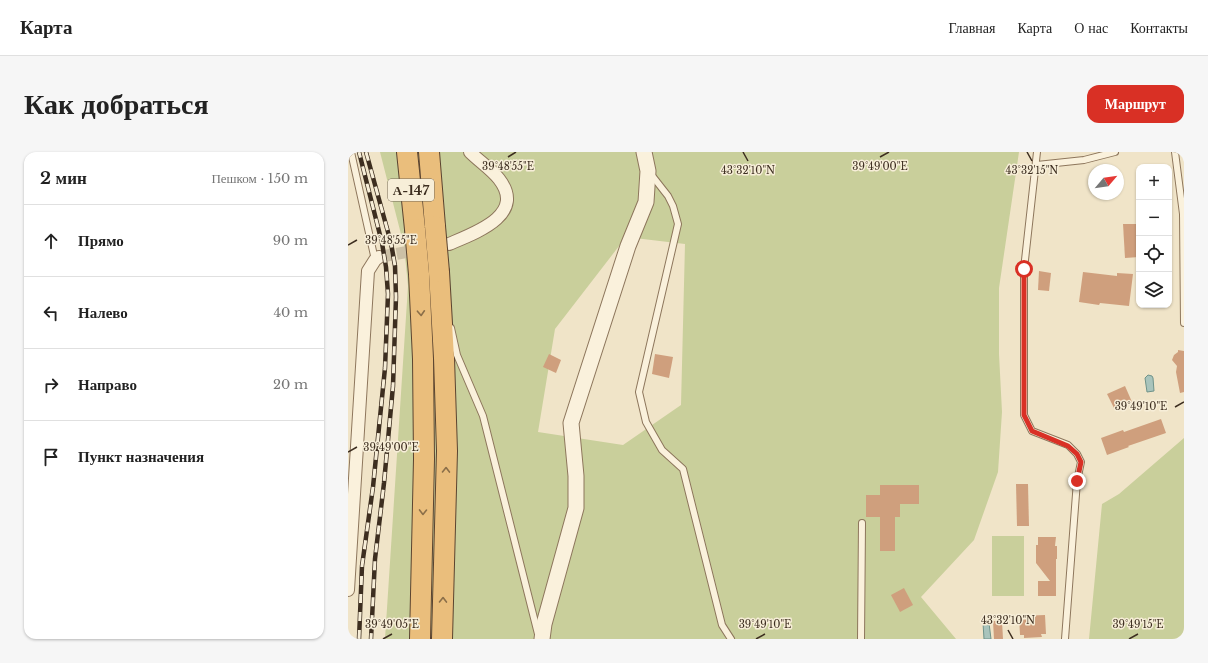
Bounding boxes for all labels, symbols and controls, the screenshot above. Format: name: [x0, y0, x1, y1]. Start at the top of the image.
text: Карта: [20, 16, 72, 39]
text: Главная: [948, 19, 995, 37]
text: Карта: [1017, 19, 1052, 37]
text: О нас: [1074, 19, 1108, 37]
text: Контакты: [1130, 19, 1188, 37]
button: Маршрут: [1087, 85, 1184, 123]
text: Как добраться: [24, 87, 209, 122]
text: 39°48'55"E: [482, 160, 534, 173]
text: 39°49'00"E: [852, 160, 908, 173]
text: 43°32'10"N: [721, 164, 775, 177]
text: 43°32'15"N: [1006, 164, 1058, 177]
north arrow: [1088, 164, 1124, 200]
map controls: [1136, 164, 1172, 308]
button: +: [1136, 164, 1172, 200]
text: 2 мин: [40, 168, 87, 189]
text: Пешком · 150 m: [211, 170, 308, 187]
road number: А-147: [388, 179, 434, 201]
button: −: [1136, 200, 1172, 236]
icon: ahead: [40, 230, 62, 252]
text: Прямо: [78, 231, 124, 250]
text: 90 m: [273, 232, 308, 249]
text: 39°48'55"E: [365, 234, 417, 247]
button: locate: [1136, 236, 1172, 272]
route start: [1015, 260, 1033, 278]
button: layers: [1136, 272, 1172, 308]
icon: left: [40, 302, 62, 324]
text: Налево: [78, 303, 128, 322]
text: 40 m: [273, 304, 308, 321]
one-way arrow: [416, 310, 425, 316]
icon: right: [40, 374, 62, 396]
text: Направо: [78, 375, 137, 394]
text: 20 m: [273, 376, 308, 393]
text: 39°49'10"E: [1115, 400, 1167, 413]
text: 39°49'00"E: [363, 441, 419, 454]
icon: arrive: [40, 446, 62, 468]
text: Пункт назначения: [78, 447, 204, 466]
one-way arrow: [442, 467, 450, 473]
route end: [1068, 472, 1086, 490]
one-way arrow: [418, 509, 427, 515]
one-way arrow: [439, 597, 447, 603]
text: 43°32'10"N: [981, 614, 1035, 627]
text: 39°49'05"E: [365, 618, 419, 631]
text: 39°49'10"E: [739, 618, 791, 631]
text: 39°49'15"E: [1112, 618, 1164, 631]

